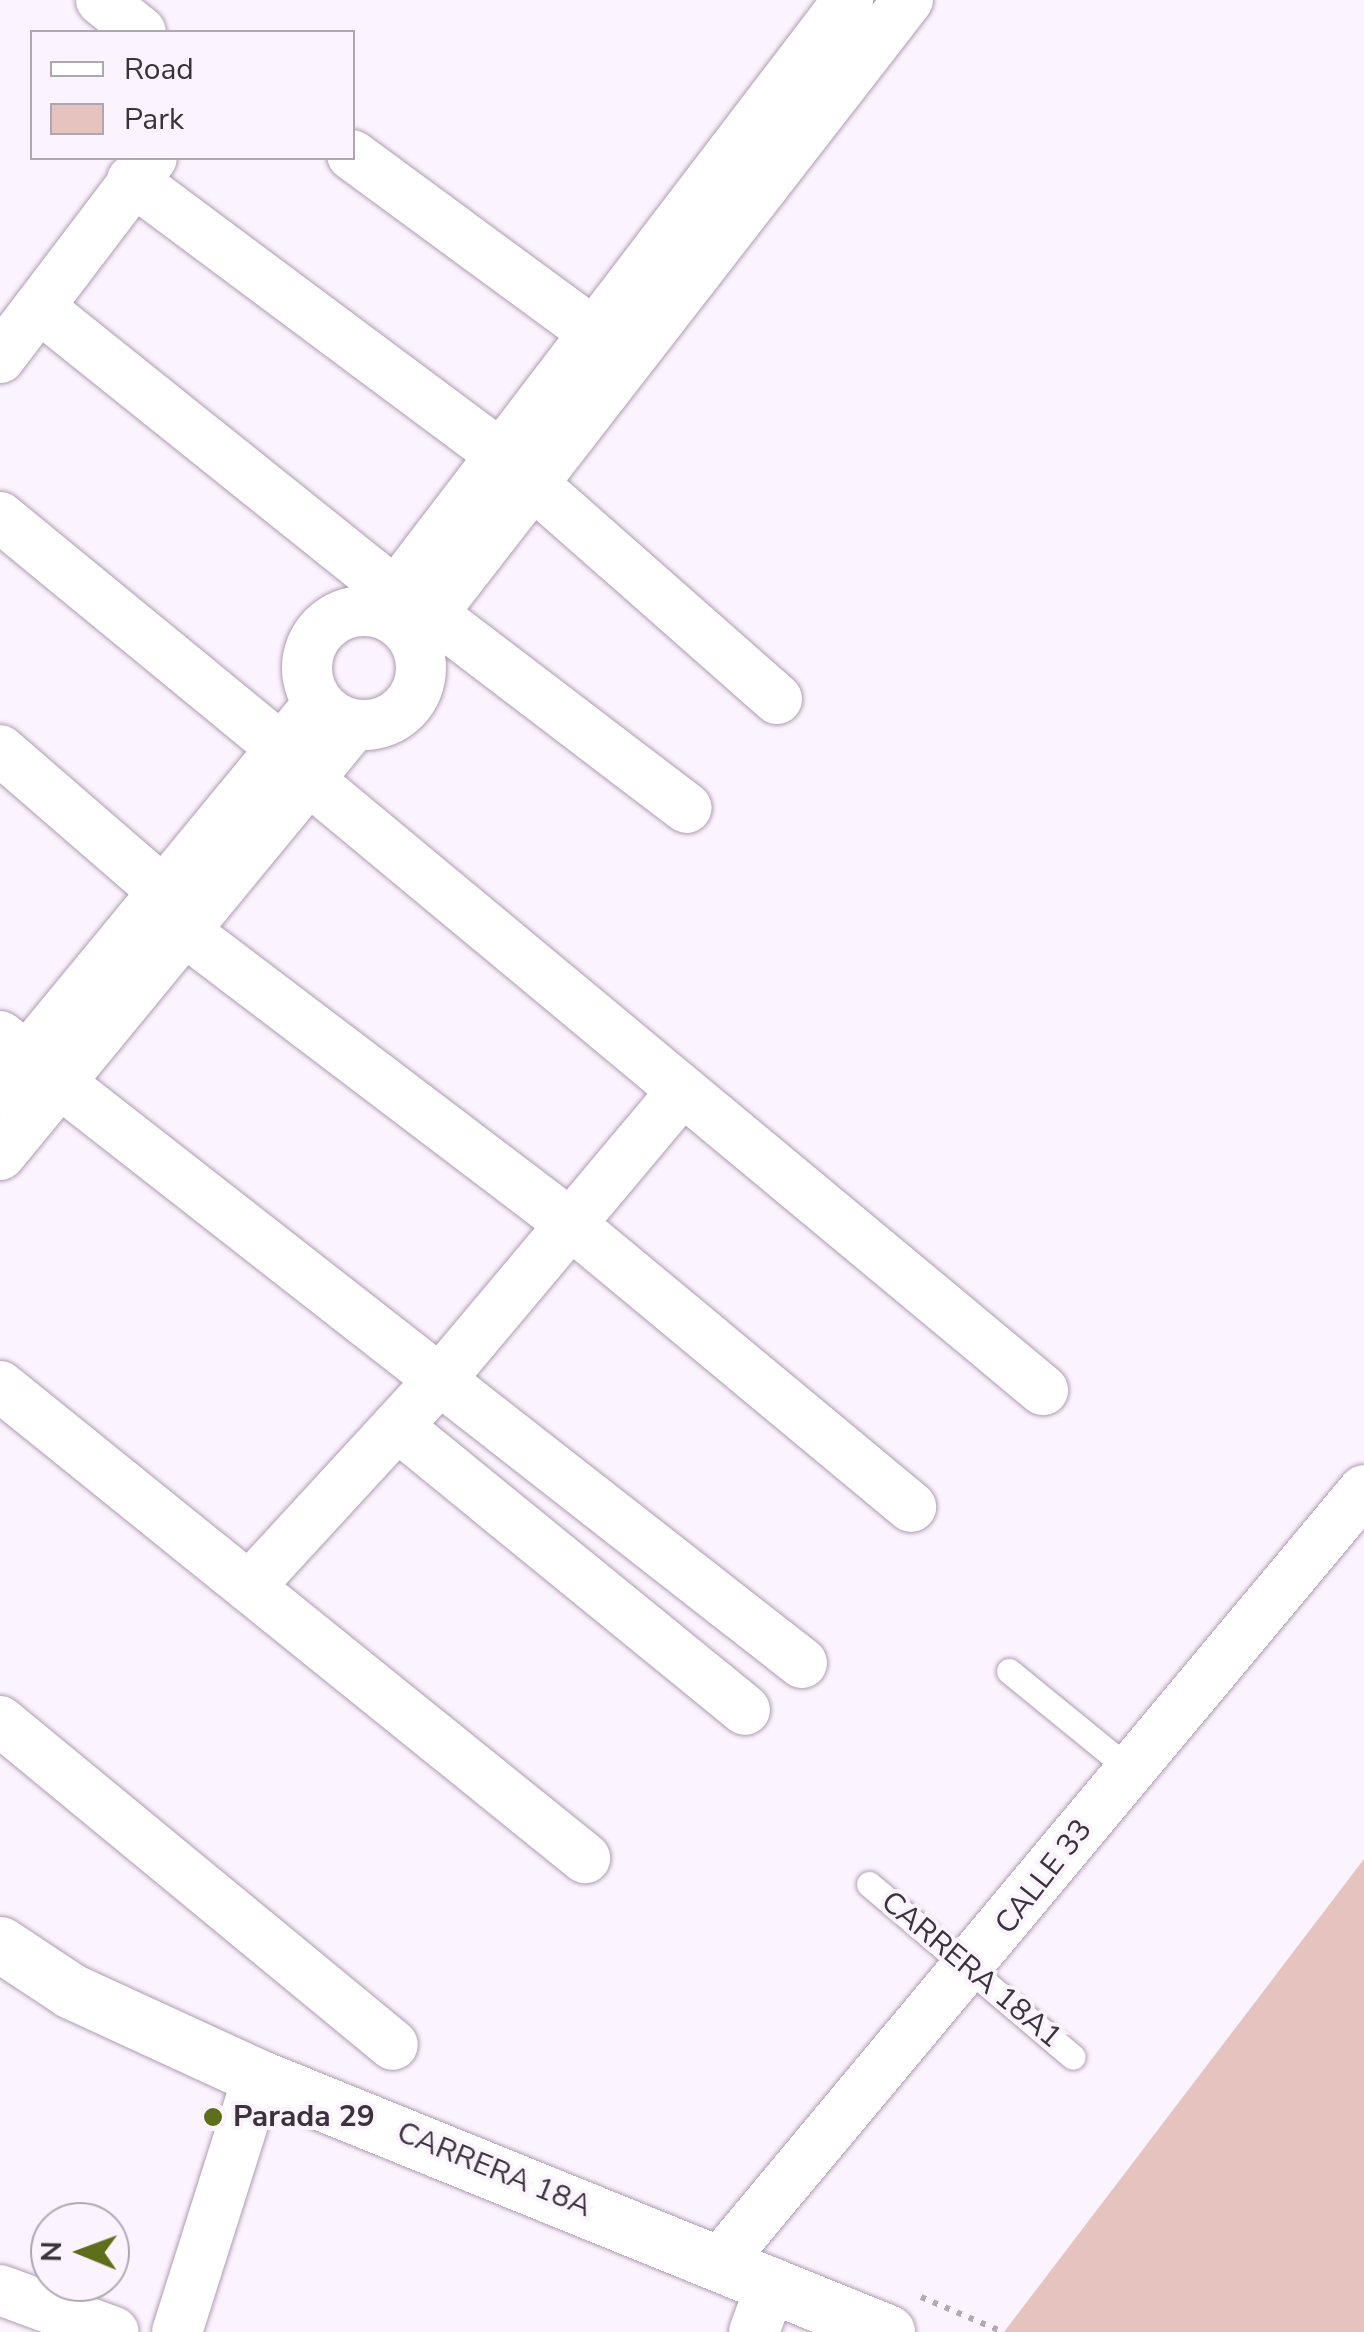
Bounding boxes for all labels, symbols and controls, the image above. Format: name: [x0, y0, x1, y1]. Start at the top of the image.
legend: [30, 30, 355, 160]
text: Road: [124, 49, 194, 90]
text: Park: [124, 99, 184, 140]
street label: CALLE 33: [988, 1813, 1100, 1941]
street label: CARRERA 18A1: [874, 1884, 1068, 2056]
place label: Parada 29: [233, 2099, 375, 2135]
marker: Parada 29: [202, 2106, 224, 2128]
street label: CARRERA 18A: [392, 2115, 596, 2225]
north arrow: [30, 2202, 130, 2302]
text: N: [33, 2241, 71, 2262]

